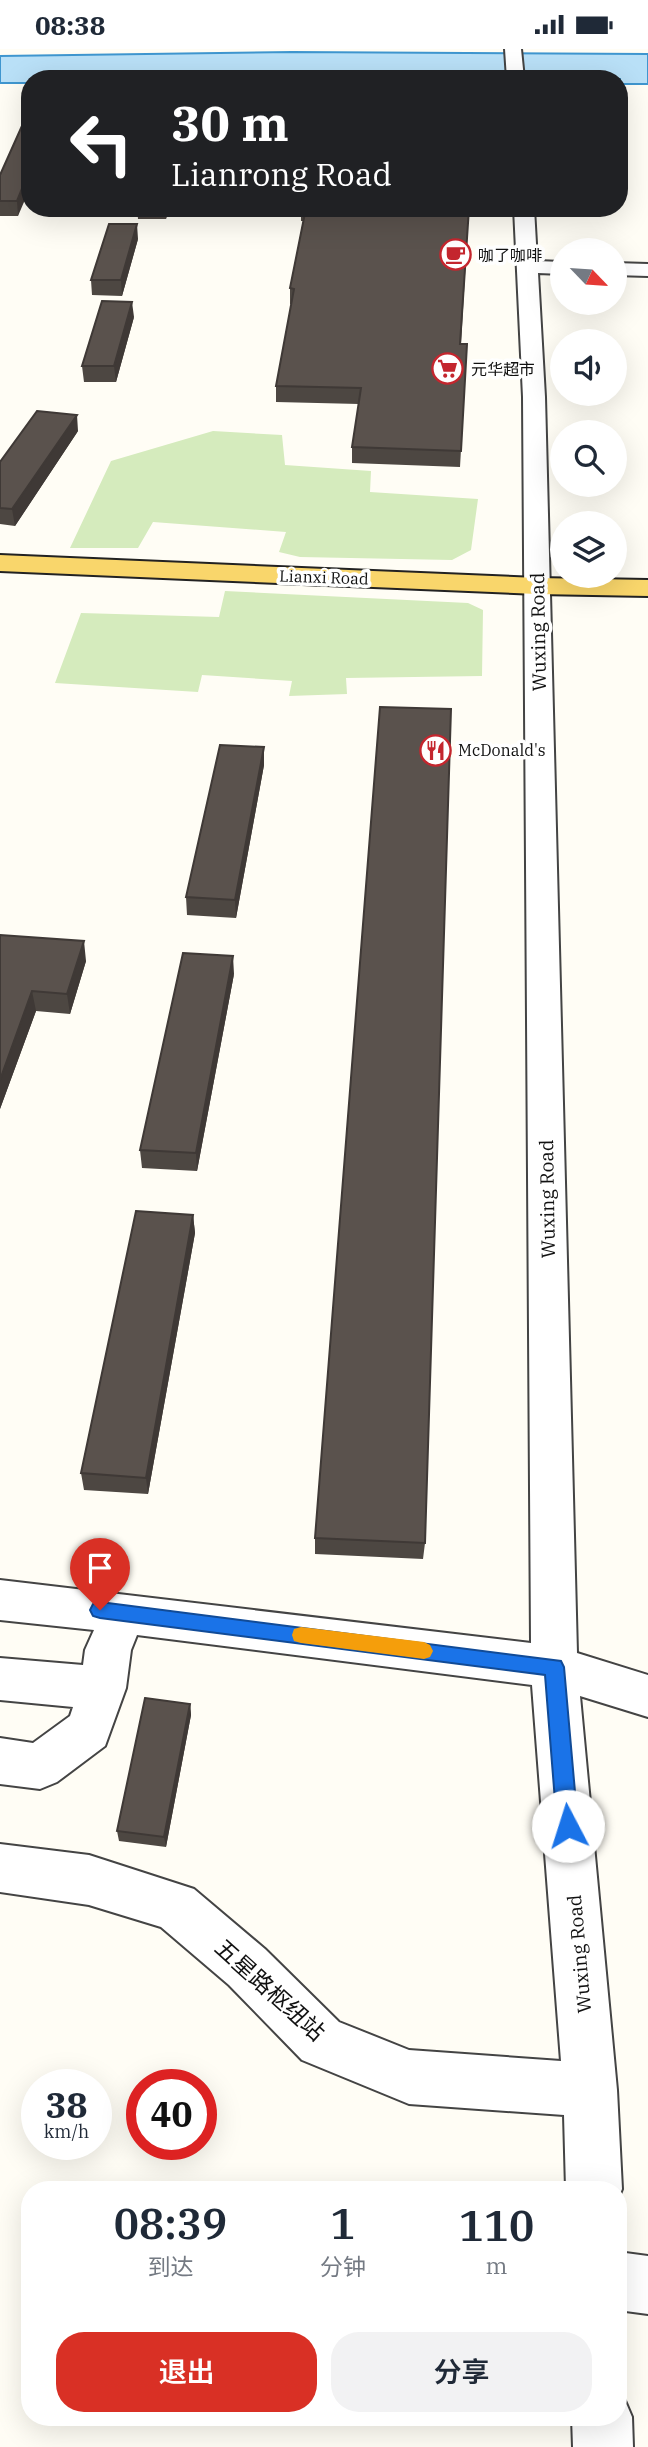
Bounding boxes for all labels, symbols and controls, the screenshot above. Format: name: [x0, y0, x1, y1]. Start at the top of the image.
text: 08:38: [35, 8, 105, 42]
text: 30 m: [171, 91, 289, 154]
icon: left: [56, 98, 147, 189]
text: Lianrong Road: [171, 153, 392, 195]
cafe icon: 咖了咖啡: [438, 238, 472, 272]
north arrow: [550, 238, 626, 315]
map controls: [550, 238, 627, 588]
place label: 咖了咖啡: [478, 245, 542, 265]
button: sound: [550, 329, 627, 406]
supermarket icon: 元华超市: [431, 352, 465, 386]
place label: 元华超市: [471, 359, 535, 379]
button: search: [550, 420, 627, 497]
button: layers: [550, 511, 627, 588]
street label: Lianxi Road: [279, 565, 369, 589]
street label: Wuxing Road: [525, 572, 551, 692]
restaurant icon: McDonald's: [418, 733, 452, 767]
place label: McDonald's: [458, 740, 546, 760]
street label: Wuxing Road: [534, 1139, 560, 1259]
pin: [70, 1538, 130, 1610]
icon: arrive: [81, 1549, 119, 1587]
position arrow: [531, 1789, 605, 1863]
street label: Wuxing Road: [562, 1894, 596, 2014]
street label: 五星路枢纽站: [209, 1932, 332, 2047]
speed limit sign: 40: [126, 2069, 217, 2160]
text: 38: [45, 2082, 88, 2128]
text: km/h: [44, 2120, 89, 2143]
text: 08:39: [114, 2196, 227, 2251]
text: 1: [330, 2196, 355, 2251]
text: 110: [459, 2198, 534, 2253]
text: m: [485, 2250, 507, 2280]
text: 到达: [147, 2251, 193, 2281]
text: 分钟: [320, 2251, 366, 2281]
button: 退出: [56, 2332, 317, 2412]
button: 分享: [331, 2332, 592, 2412]

